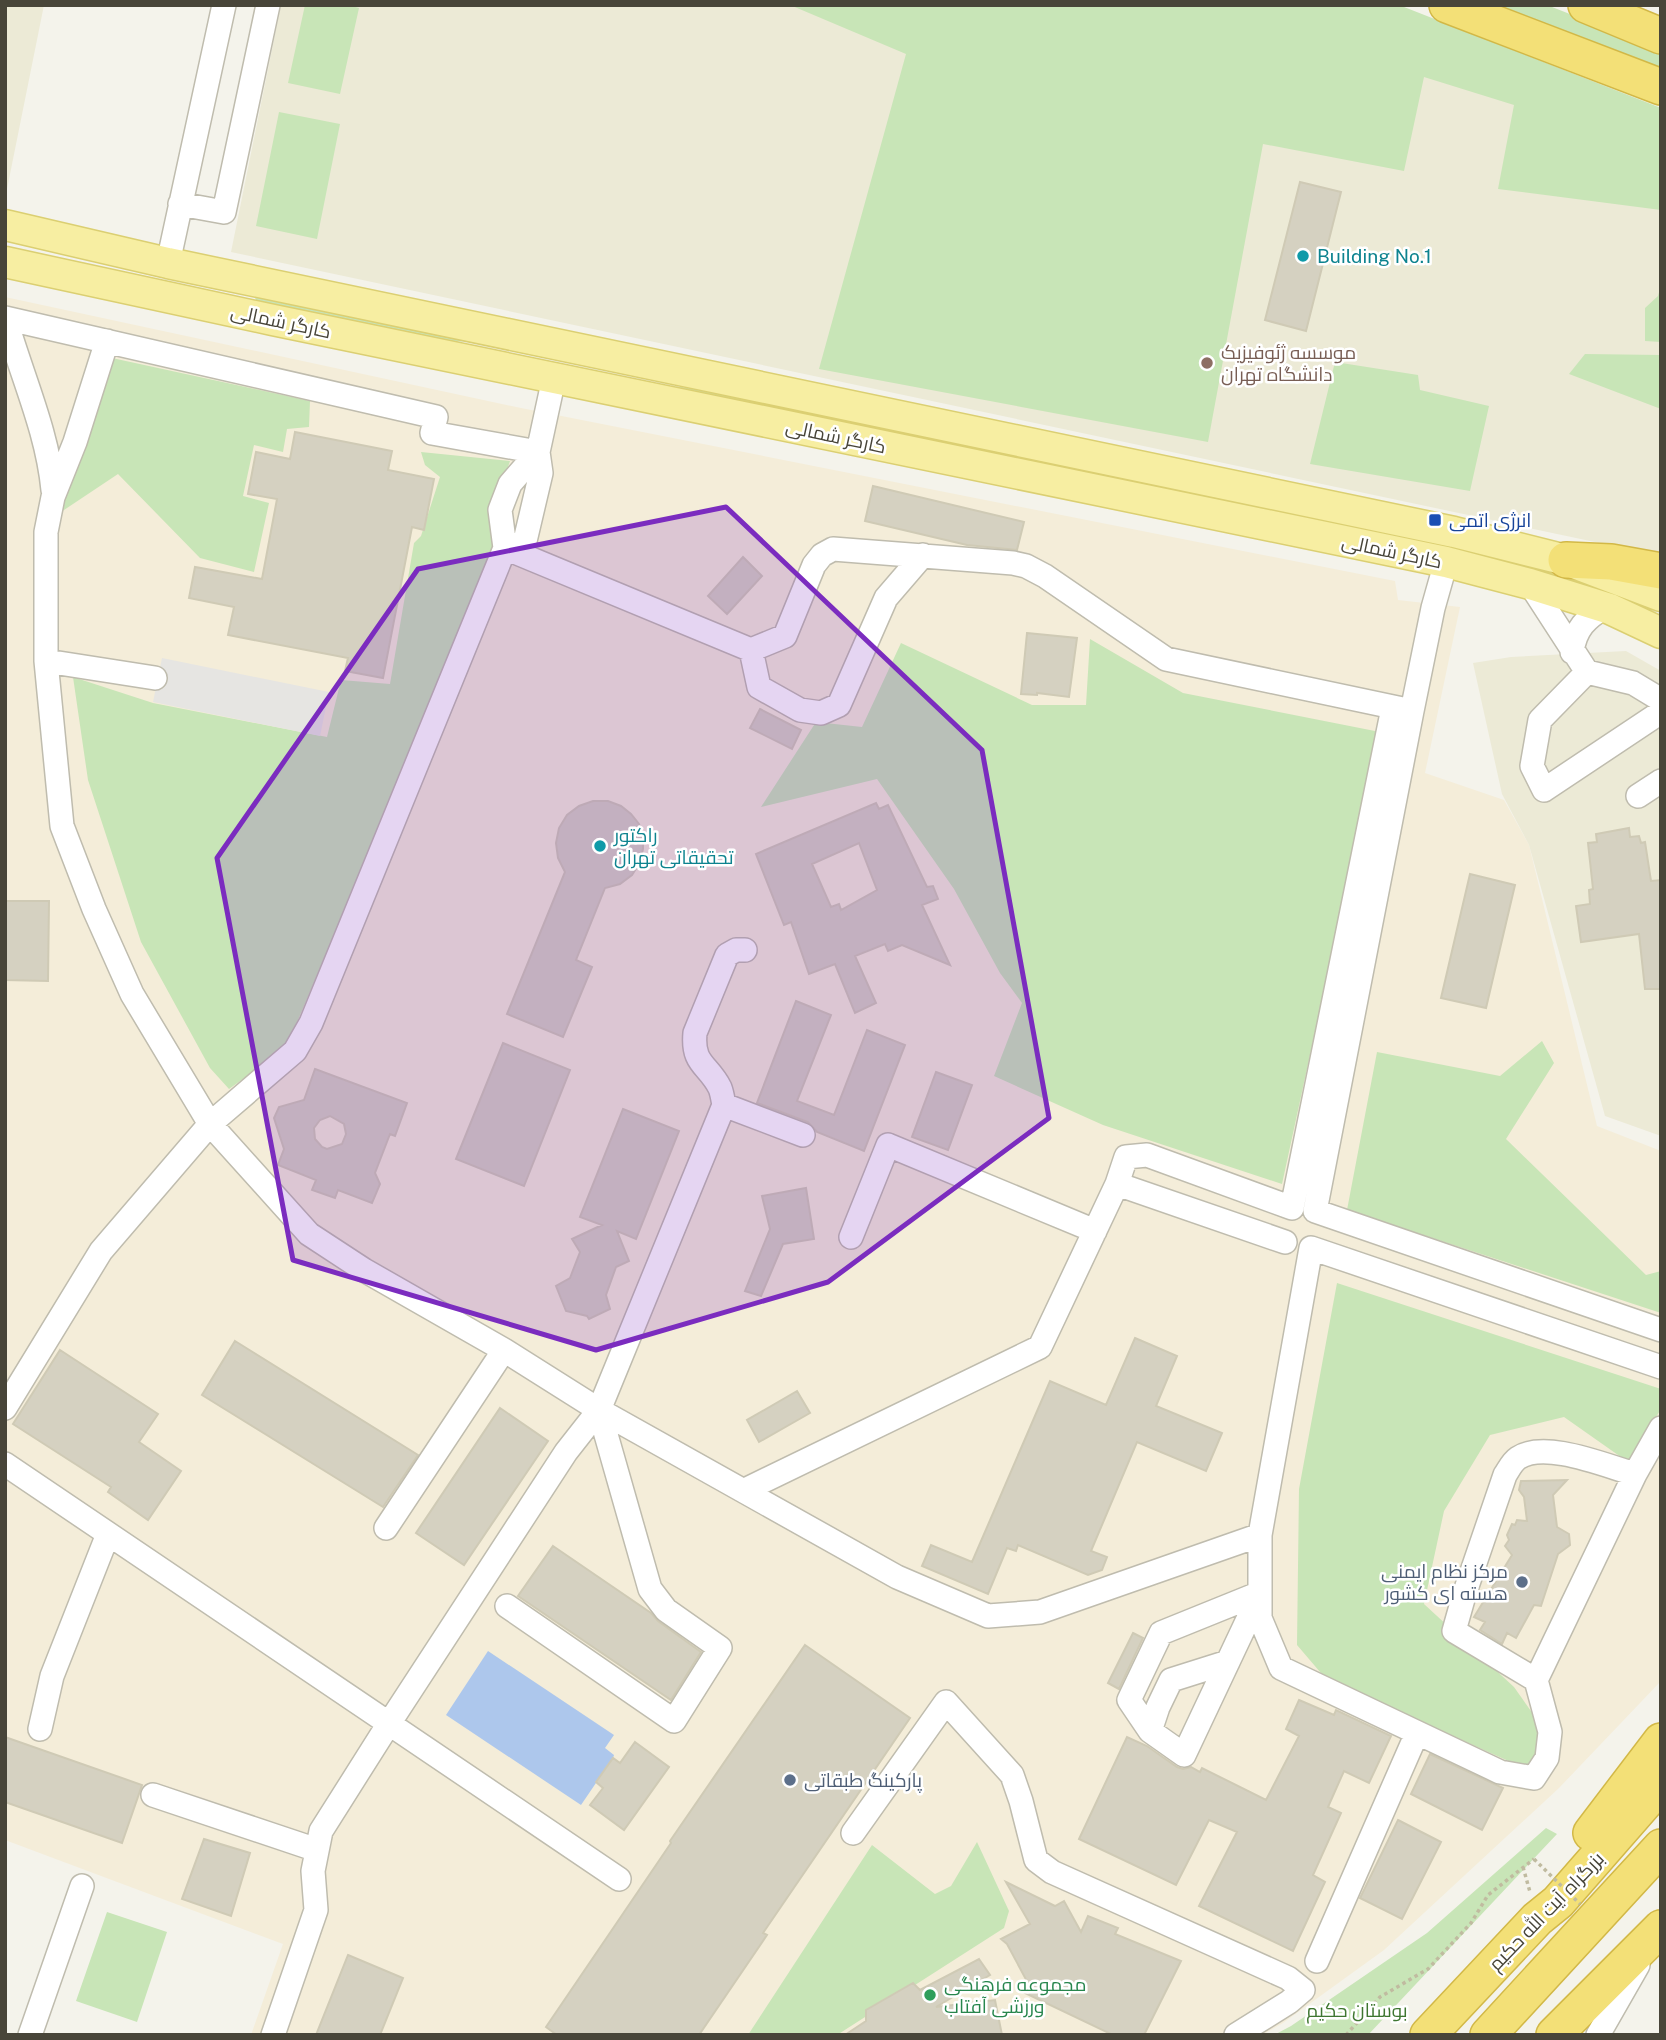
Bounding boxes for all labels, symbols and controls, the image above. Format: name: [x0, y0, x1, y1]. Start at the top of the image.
place label: Building No.1: [1317, 245, 1432, 267]
marker: Building No.1: [1295, 248, 1311, 264]
street label: کارگر شمالی: [229, 300, 333, 343]
place label: موسسه ژئوفیزیک دانشگاه تهران: [1221, 341, 1356, 386]
marker: موسسه ژئوفیزیک دانشگاه تهران: [1199, 355, 1215, 371]
street label: کارگر شمالی: [784, 415, 888, 458]
place label: انرژی اتمی: [1449, 509, 1531, 532]
marker: انرژی اتمی: [1427, 512, 1443, 528]
street label: کارگر شمالی: [1340, 530, 1444, 573]
place label: راکتور تحقیقاتی تهران: [613, 824, 734, 869]
marker: راکتور تحقیقاتی تهران: [592, 838, 608, 854]
place label: مرکز نظام ایمنی هسته ای کشور: [1381, 1560, 1508, 1605]
marker: مرکز نظام ایمنی هسته ای کشور: [1514, 1574, 1530, 1590]
place label: پارکینگ طبقاتی: [804, 1769, 922, 1793]
marker: پارکینگ طبقاتی: [782, 1772, 798, 1788]
street label: بزرگراه آیت الله حکیم: [1483, 1846, 1610, 1977]
place label: مجموعه فرهنگی ورزشی آفتاب: [944, 1973, 1087, 2018]
marker: مجموعه فرهنگی ورزشی آفتاب: [922, 1987, 938, 2003]
park label: بوستان حکیم: [1306, 1999, 1408, 2024]

